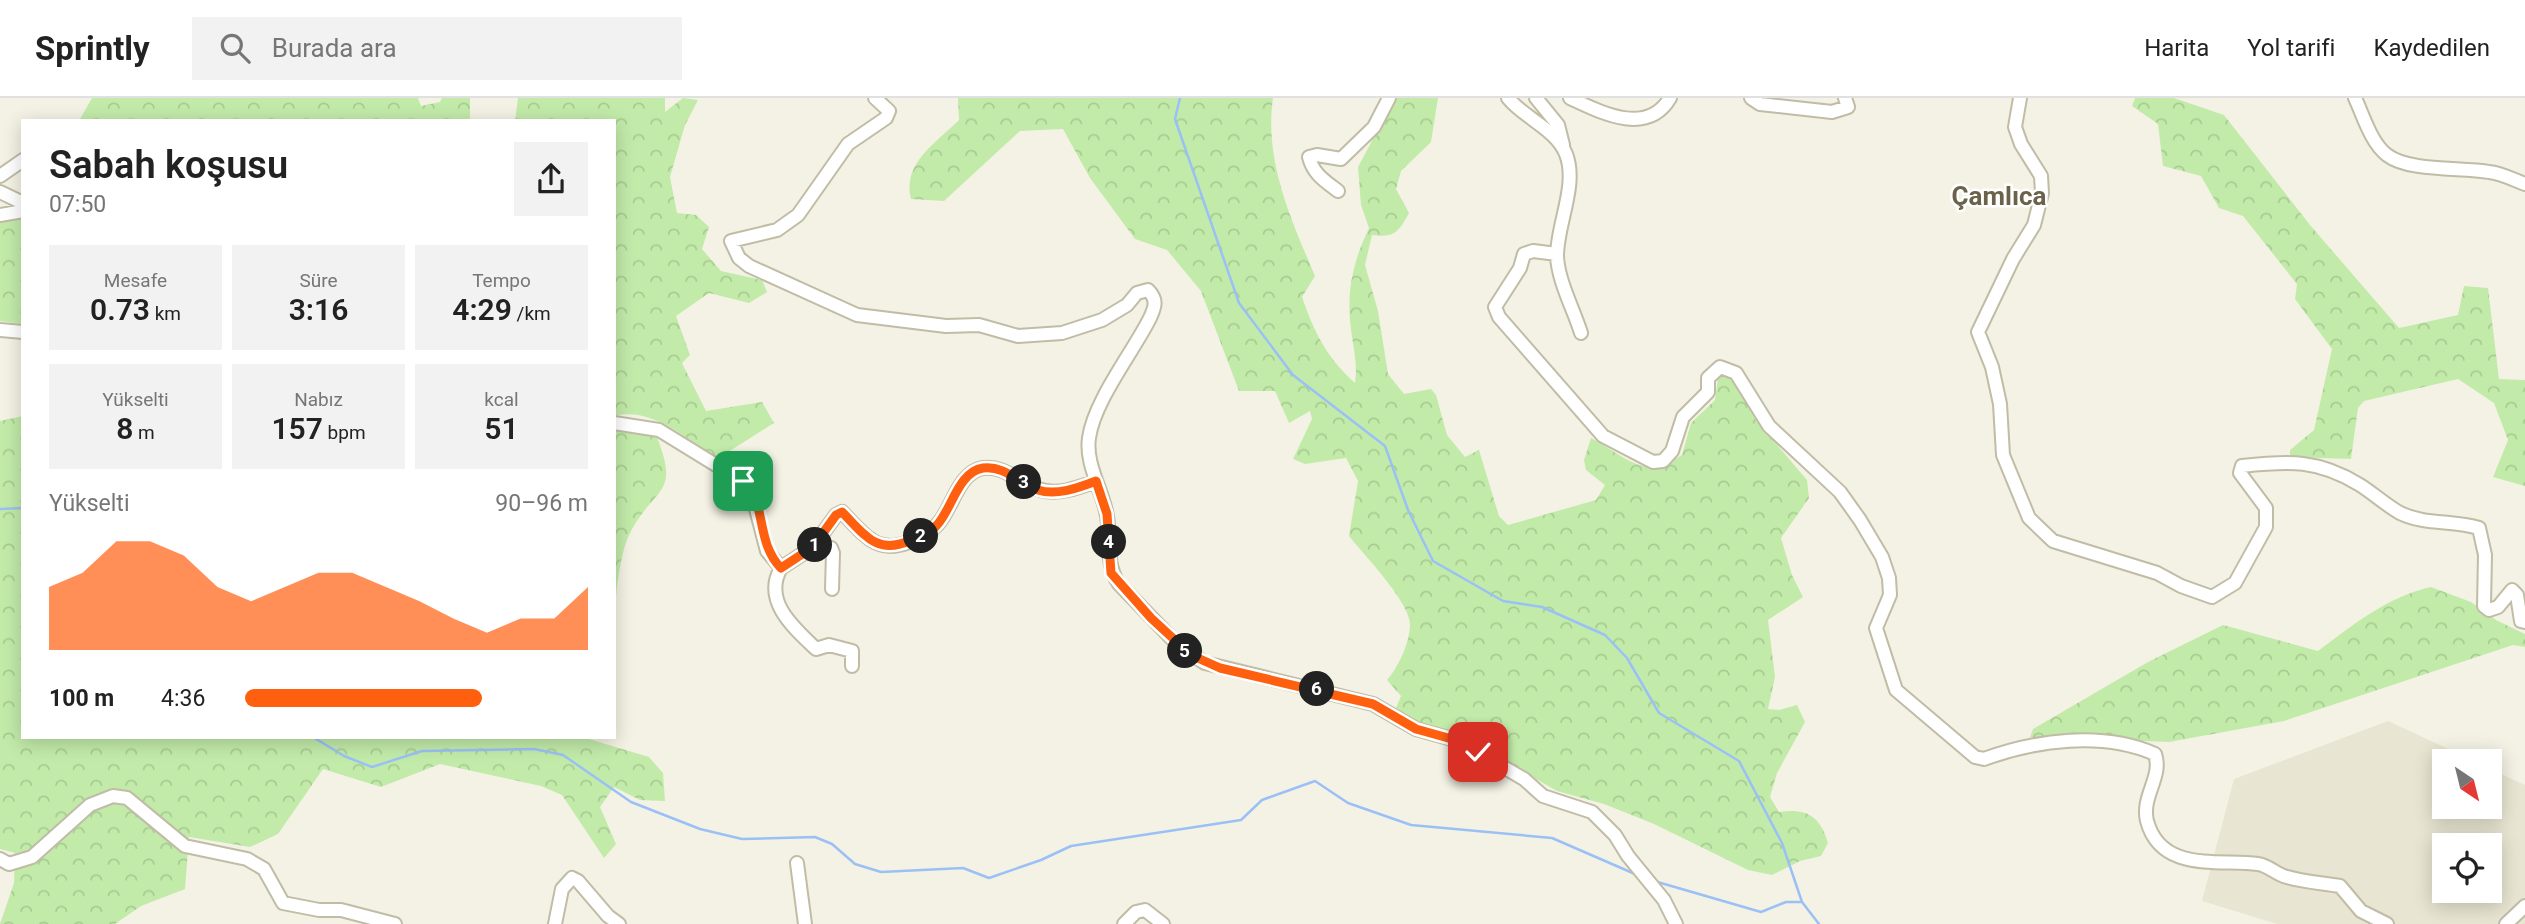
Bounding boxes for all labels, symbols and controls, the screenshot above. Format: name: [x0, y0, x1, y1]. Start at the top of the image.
search box: [192, 17, 682, 80]
text: Sprintly: [35, 29, 150, 68]
icon: search: [216, 29, 254, 67]
text: Burada ara: [272, 33, 397, 63]
text: Harita: [2144, 34, 2209, 62]
text: Yol tarifi: [2247, 34, 2335, 62]
text: Kaydedilen: [2373, 34, 2490, 62]
button: share: [514, 142, 588, 216]
text: Sabah koşusu: [49, 143, 288, 187]
district label: Çamlıca: [1952, 181, 2047, 211]
text: 07:50: [49, 191, 106, 218]
text: Mesafe: [104, 269, 167, 292]
text: Süre: [299, 269, 338, 292]
text: Tempo: [472, 269, 531, 292]
text: 0.73: [90, 292, 150, 327]
text: 3:16: [289, 292, 348, 327]
text: 4:29: [452, 292, 512, 327]
text: km: [150, 302, 181, 325]
text: /km: [512, 302, 551, 325]
text: Yükselti: [102, 388, 169, 411]
text: Nabız: [294, 388, 343, 411]
text: kcal: [484, 388, 519, 411]
text: 8: [116, 411, 133, 446]
text: 157: [271, 411, 323, 446]
text: 51: [484, 411, 519, 446]
text: m: [133, 421, 155, 444]
text: bpm: [323, 421, 366, 444]
pin: [713, 451, 773, 511]
icon: arrive: [724, 462, 762, 500]
pin: 3: [1006, 464, 1042, 500]
text: 3: [1018, 470, 1029, 493]
text: Yükselti: [49, 490, 130, 517]
text: 90–96 m: [495, 490, 588, 517]
pin: 2: [904, 518, 939, 554]
text: 2: [915, 524, 926, 547]
pin: 4: [1092, 524, 1126, 560]
pin: 1: [798, 528, 832, 562]
text: 4: [1103, 530, 1114, 553]
text: 1: [809, 533, 820, 556]
pin: 5: [1168, 634, 1202, 668]
text: 5: [1179, 639, 1190, 662]
pin: 6: [1300, 672, 1334, 706]
text: 6: [1311, 677, 1322, 700]
text: 100 m: [49, 685, 114, 712]
text: 4:36: [161, 685, 205, 712]
pin: [1448, 722, 1508, 782]
icon: check: [1459, 733, 1497, 771]
north arrow: [2432, 749, 2502, 819]
map controls: [2432, 749, 2502, 903]
button: locate: [2432, 833, 2502, 903]

